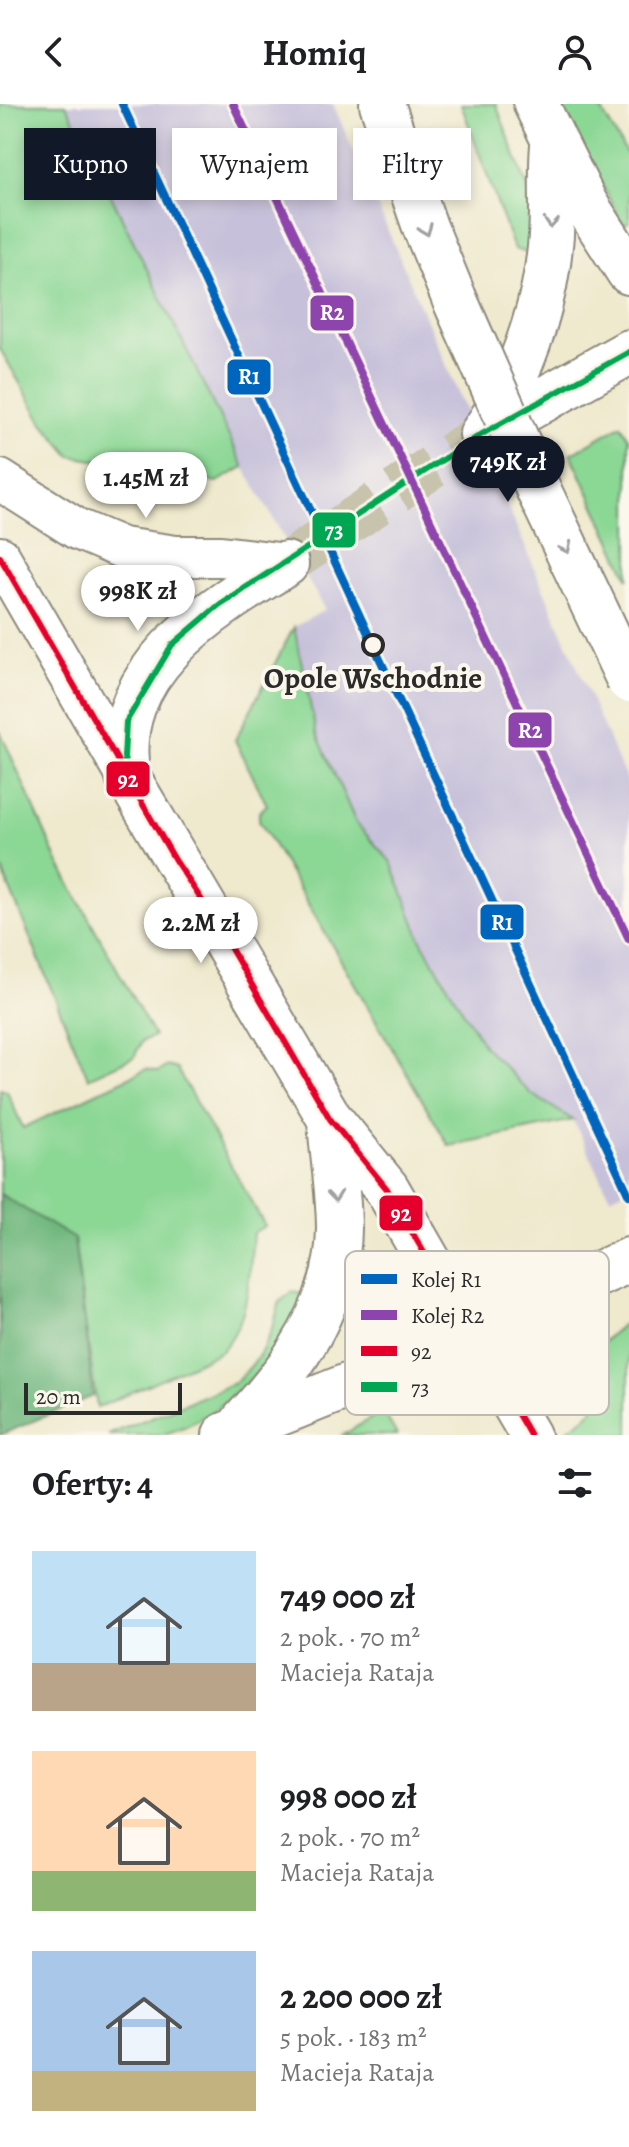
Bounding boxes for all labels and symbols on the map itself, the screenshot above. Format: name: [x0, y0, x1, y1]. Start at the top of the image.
one-way arrow: [543, 216, 560, 229]
one-way arrow: [416, 222, 433, 236]
line badge: R2: [309, 294, 355, 332]
text: R2: [320, 298, 345, 328]
line badge: R1: [226, 358, 272, 396]
text: R1: [238, 362, 260, 392]
pin: 749K zł: [434, 436, 582, 504]
pin: 1.45M zł: [63, 452, 229, 520]
line badge: 73: [311, 511, 357, 549]
text: 73: [325, 516, 343, 546]
one-way arrow: [556, 539, 572, 554]
pin: 998K zł: [64, 565, 212, 633]
marker: Opole Wschodnie: [362, 634, 384, 656]
place label: Opole Wschodnie: [264, 658, 482, 698]
line badge: R2: [507, 711, 553, 749]
text: R2: [518, 716, 543, 746]
line badge: 92: [105, 760, 151, 798]
text: 92: [118, 765, 139, 795]
pin: 2.2M zł: [127, 897, 275, 965]
line badge: R1: [479, 903, 525, 941]
text: R1: [491, 908, 513, 938]
one-way arrow: [327, 1190, 344, 1203]
line badge: 92: [378, 1194, 424, 1232]
text: 92: [391, 1199, 412, 1229]
legend: [345, 1251, 609, 1415]
text: Kolej R1: [411, 1265, 481, 1295]
text: Kolej R2: [411, 1301, 484, 1331]
text: 92: [411, 1337, 431, 1367]
text: 73: [411, 1373, 429, 1403]
scale bar: [24, 1379, 182, 1415]

